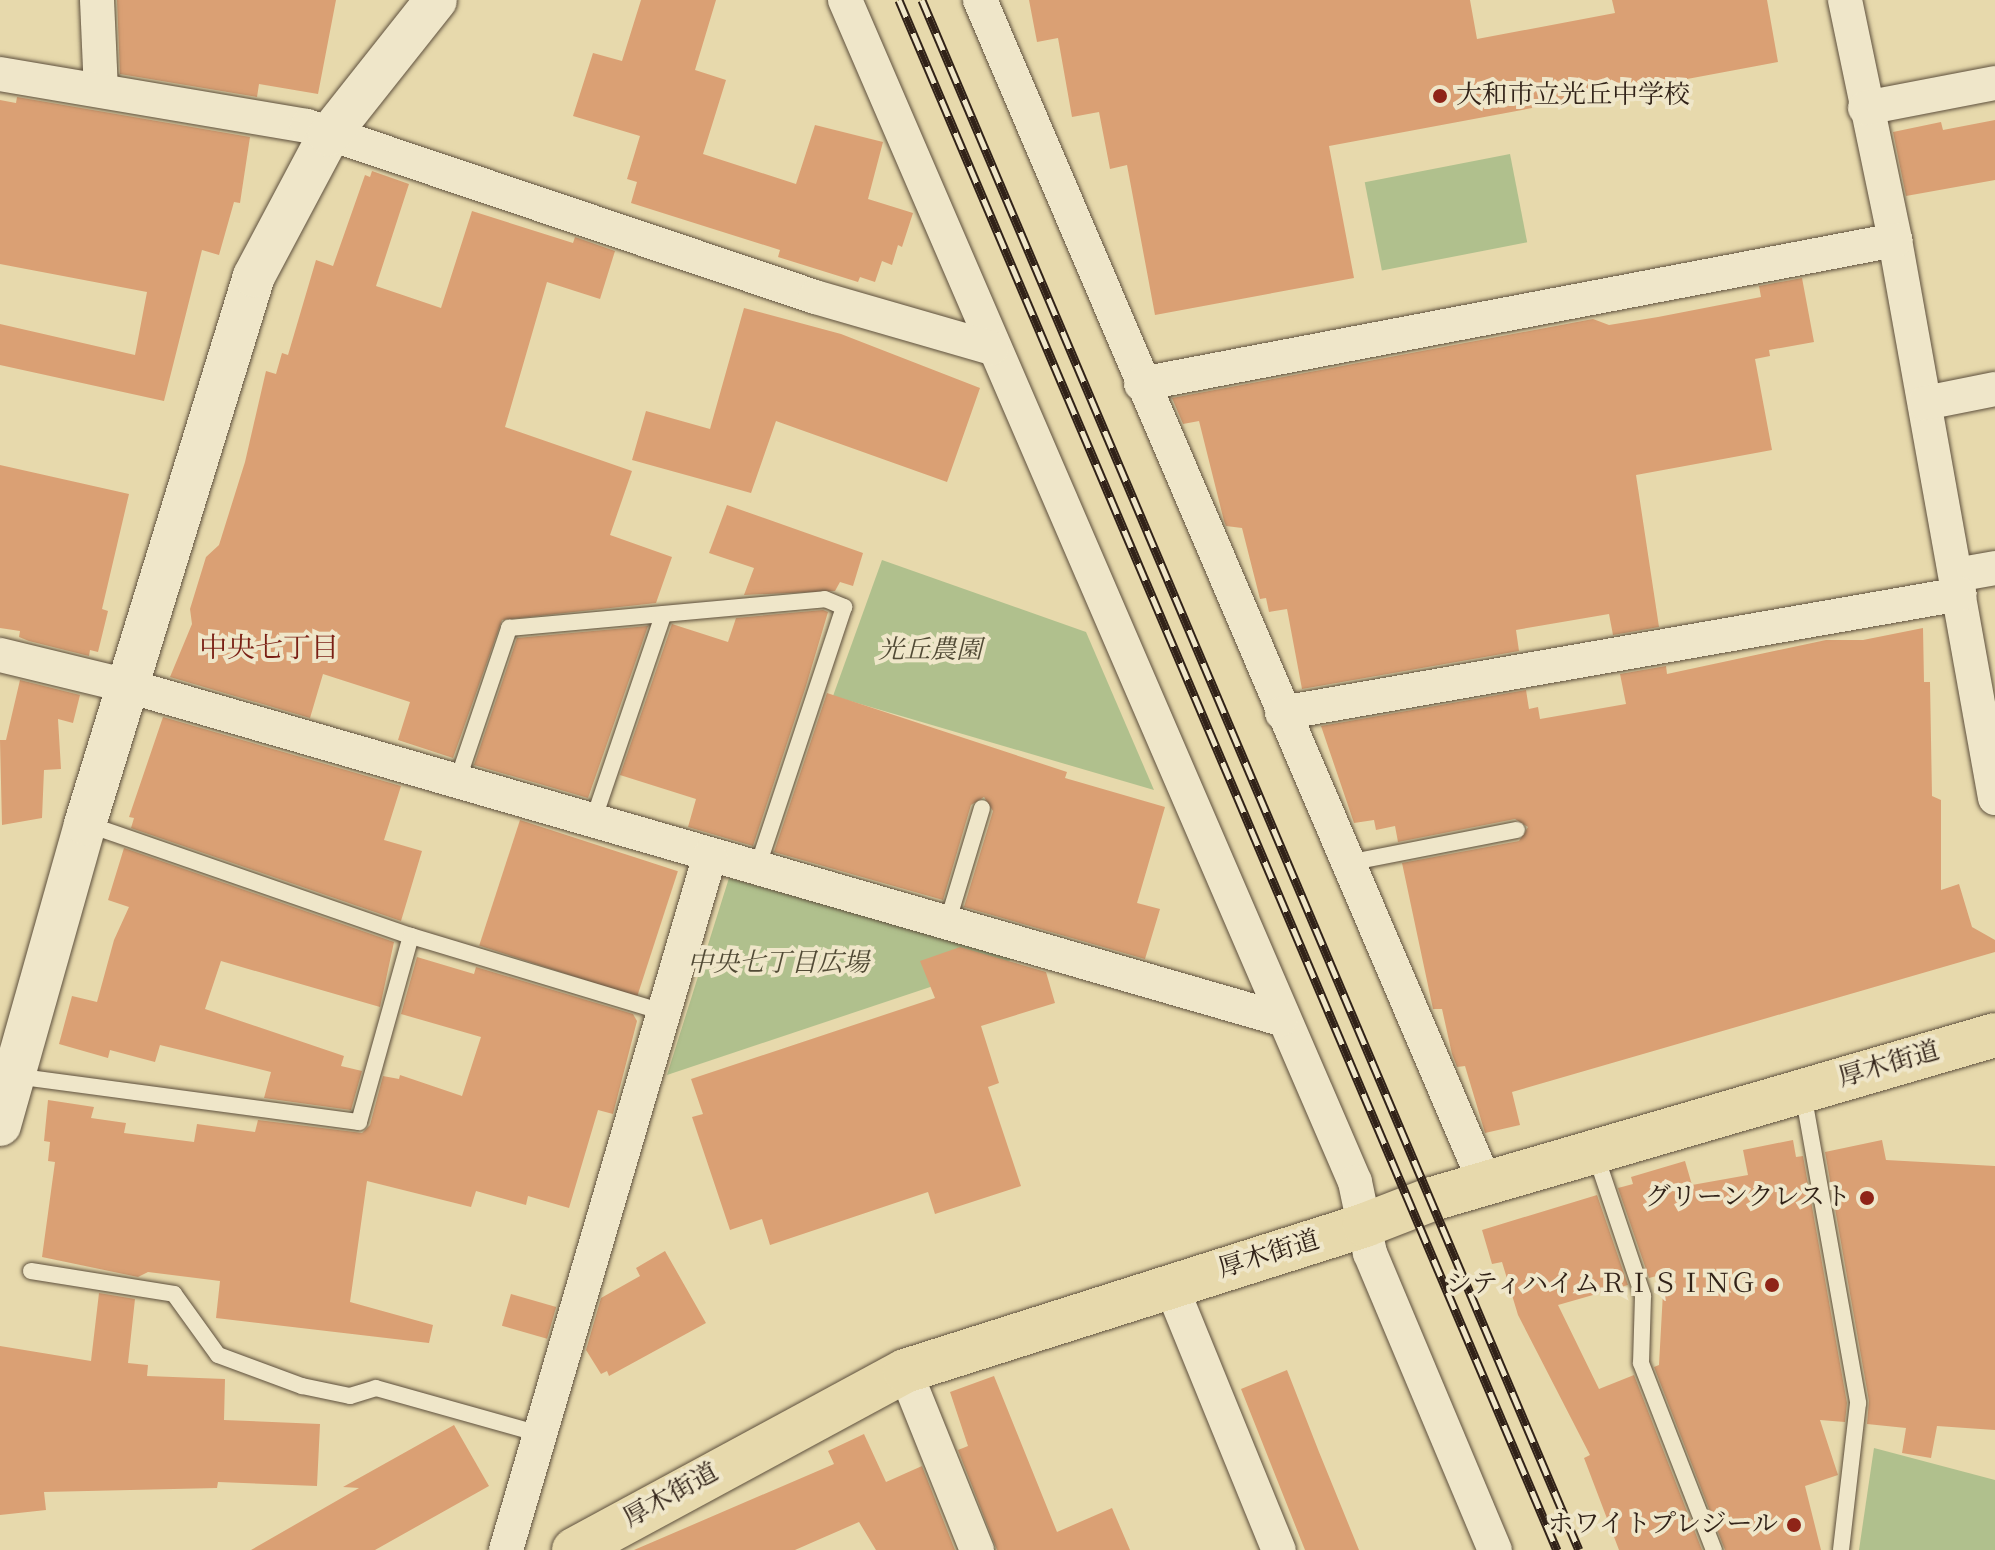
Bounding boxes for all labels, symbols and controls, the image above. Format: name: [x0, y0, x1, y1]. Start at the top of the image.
place label: 大和市立光丘中学校: [1456, 80, 1690, 112]
marker: 大和市立光丘中学校: [1431, 87, 1449, 105]
district label: 中央七丁目: [199, 632, 339, 666]
park label: 光丘農園: [878, 635, 982, 667]
park label: 中央七丁目広場: [687, 948, 869, 980]
street label: 厚木街道: [1835, 1036, 1943, 1094]
place label: グリーンクレスト: [1643, 1182, 1851, 1214]
marker: グリーンクレスト: [1858, 1189, 1876, 1207]
street label: 厚木街道: [1215, 1225, 1323, 1285]
place label: シティハイムＲＩＳＩＮＧ: [1444, 1269, 1756, 1301]
marker: シティハイムＲＩＳＩＮＧ: [1763, 1276, 1781, 1294]
street label: 厚木街道: [618, 1457, 724, 1535]
place label: ホワイトプレジール: [1544, 1509, 1778, 1541]
marker: ホワイトプレジール: [1785, 1516, 1803, 1534]

